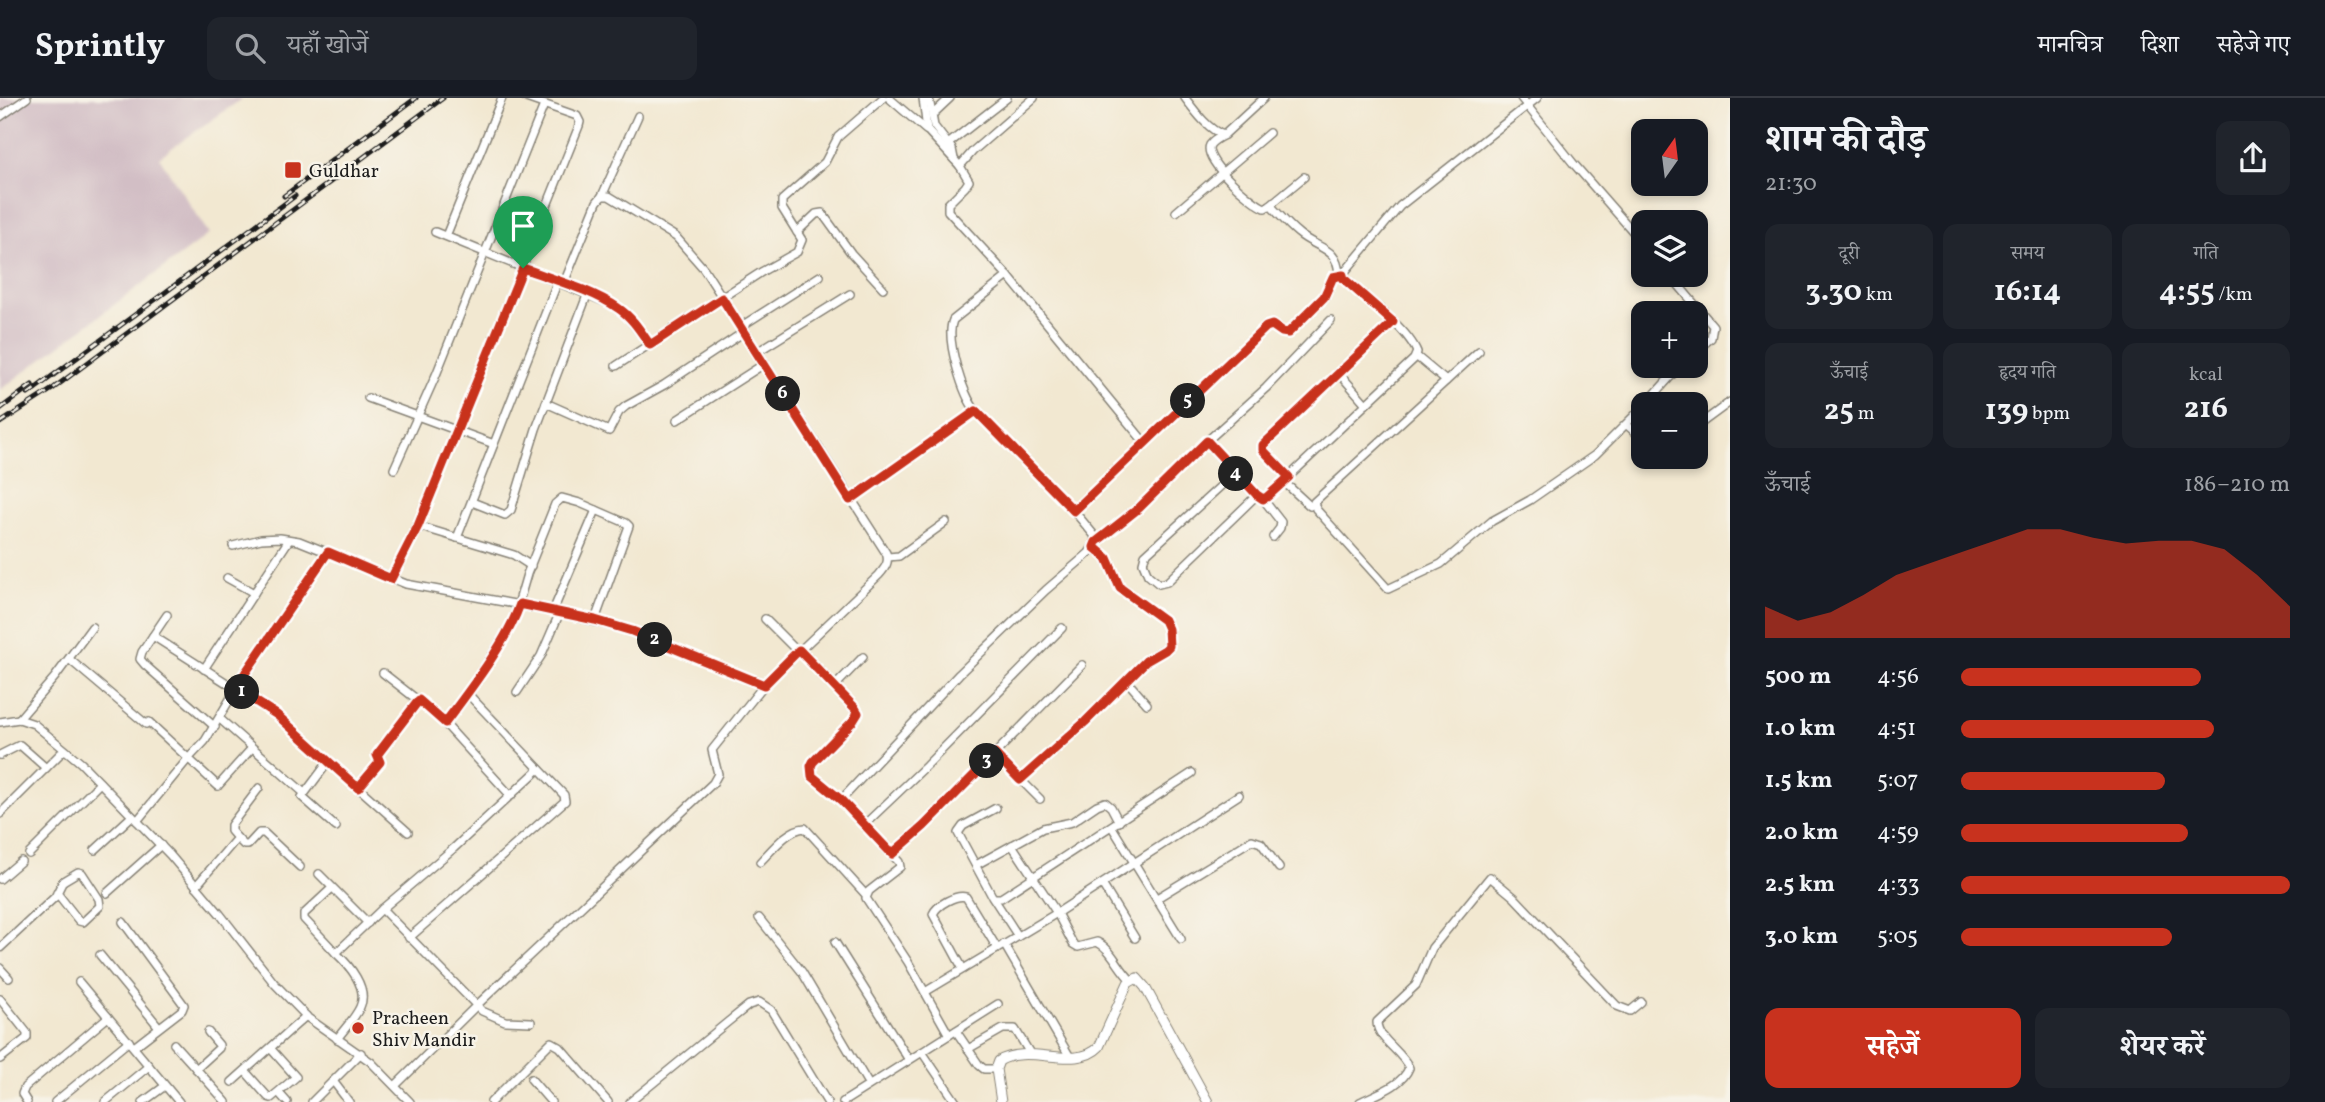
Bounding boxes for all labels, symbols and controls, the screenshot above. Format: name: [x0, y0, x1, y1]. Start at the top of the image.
search box: [207, 17, 697, 80]
text: Sprintly: [35, 25, 165, 71]
text: यहाँ खोजें: [287, 28, 368, 64]
icon: search: [231, 29, 269, 67]
text: मानचित्र: [2038, 29, 2103, 63]
text: दिशा: [2141, 29, 2179, 63]
text: सहेजे गए: [2217, 29, 2290, 63]
text: शाम की दौड़: [1765, 115, 1927, 168]
north arrow: [1631, 119, 1708, 196]
map controls: [1631, 119, 1708, 469]
button: share: [2216, 121, 2290, 195]
place label: Guldhar: [309, 159, 379, 185]
marker: Guldhar: [283, 160, 303, 180]
text: 21:30: [1765, 168, 1817, 200]
pin: [493, 196, 553, 268]
icon: arrive: [504, 207, 542, 245]
button: layers: [1631, 210, 1708, 287]
text: दूरी: [1839, 241, 1859, 267]
text: समय: [2011, 241, 2044, 267]
text: गति: [2193, 241, 2218, 267]
text: 3.30: [1805, 271, 1862, 313]
text: 16:14: [1994, 271, 2061, 313]
text: 4:55: [2159, 271, 2215, 313]
text: km: [1862, 282, 1893, 308]
text: /km: [2215, 282, 2253, 308]
button: +: [1631, 301, 1708, 378]
text: ऊँचाई: [1830, 360, 1868, 386]
text: हृदय गति: [1999, 360, 2056, 386]
text: kcal: [2189, 362, 2223, 388]
pin: 6: [766, 376, 800, 412]
text: 6: [777, 380, 788, 406]
pin: 5: [1170, 384, 1206, 418]
text: 5: [1183, 387, 1192, 413]
text: 216: [2184, 388, 2228, 430]
text: 25: [1824, 390, 1854, 432]
text: 139: [1985, 390, 2028, 432]
button: −: [1631, 392, 1708, 469]
text: m: [1854, 401, 1874, 427]
text: bpm: [2028, 401, 2070, 427]
pin: 4: [1218, 456, 1254, 492]
text: 4: [1230, 460, 1241, 486]
text: ऊँचाई: [1765, 469, 1810, 501]
text: 186–210 m: [2184, 469, 2290, 501]
pin: 2: [638, 622, 672, 658]
text: 2: [650, 626, 659, 652]
text: 500 m: [1765, 661, 1831, 693]
text: 4:56: [1877, 661, 1919, 693]
pin: 1: [224, 674, 260, 710]
text: 1: [238, 678, 245, 704]
text: 1.0 km: [1765, 713, 1836, 745]
text: 4:51: [1877, 713, 1916, 745]
pin: 3: [970, 744, 1004, 778]
text: 3: [982, 747, 991, 773]
text: 1.5 km: [1765, 765, 1832, 797]
text: 5:07: [1877, 765, 1918, 797]
text: 2.0 km: [1765, 817, 1838, 849]
text: 4:59: [1877, 817, 1919, 849]
text: 2.5 km: [1765, 869, 1835, 901]
text: 4:33: [1877, 869, 1920, 901]
text: 3.0 km: [1765, 921, 1838, 953]
text: 5:05: [1877, 921, 1918, 953]
place label: Pracheen Shiv Mandir: [372, 1006, 476, 1054]
button: सहेजें: [1765, 1008, 2021, 1088]
button: शेयर करें: [2035, 1008, 2290, 1088]
marker: Pracheen Shiv Mandir: [350, 1020, 366, 1036]

